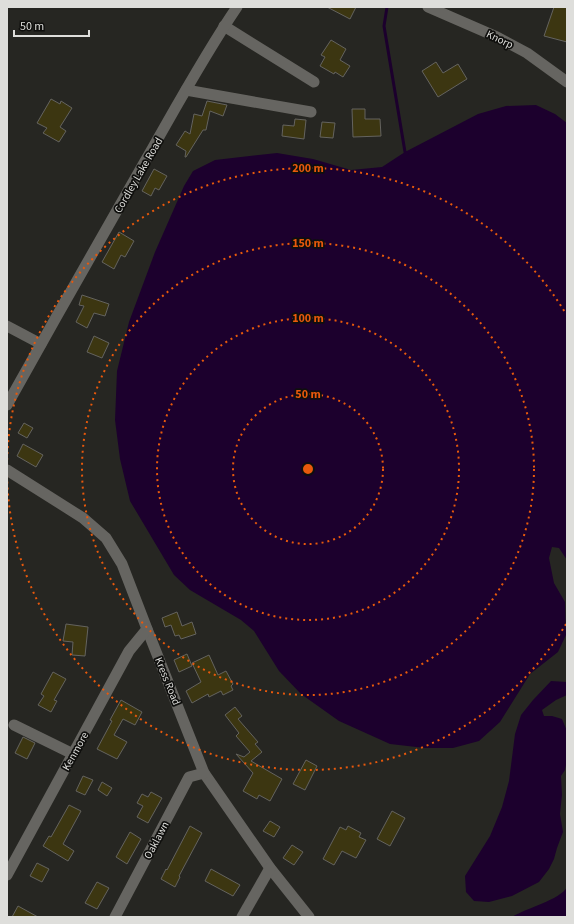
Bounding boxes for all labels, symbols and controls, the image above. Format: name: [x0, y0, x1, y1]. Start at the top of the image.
scale bar: [14, 12, 89, 38]
text: 50 m: [20, 18, 44, 35]
street label: Knorp: [484, 27, 516, 52]
street label: Cordley Lake Road: [111, 135, 166, 216]
text: 200 m: [292, 160, 324, 177]
text: 150 m: [292, 235, 324, 252]
text: 100 m: [292, 310, 324, 327]
text: 50 m: [295, 386, 321, 403]
centre of rings: [301, 462, 315, 476]
street label: Kress Road: [151, 655, 184, 707]
street label: Kenmore: [59, 729, 92, 773]
street label: Oaklawn: [140, 819, 173, 862]

